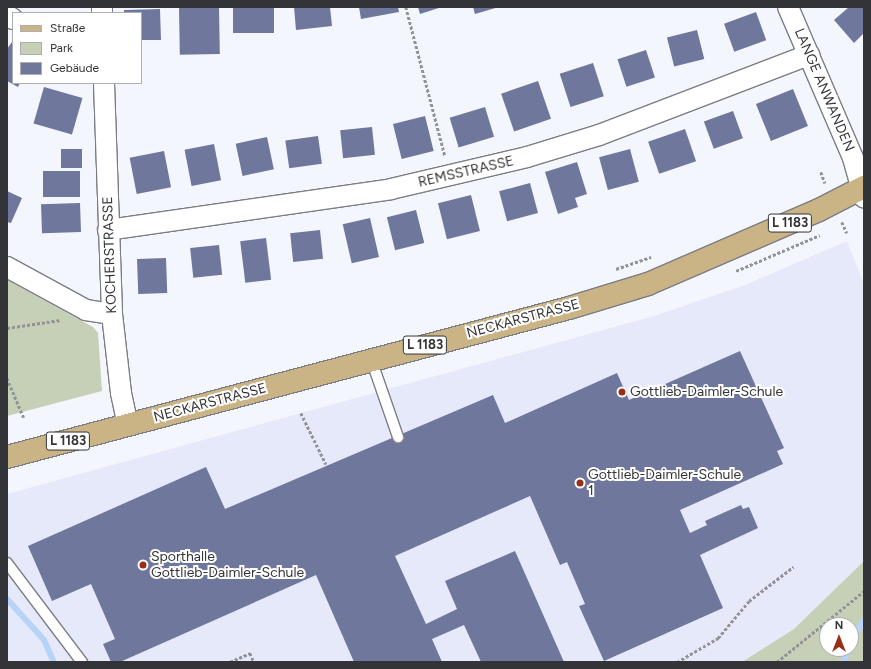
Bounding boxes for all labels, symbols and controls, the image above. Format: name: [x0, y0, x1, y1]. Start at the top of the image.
legend: [12, 12, 142, 84]
text: Straße: [50, 21, 85, 35]
street label: LANGE ANWANDEN: [790, 26, 858, 154]
text: Park: [50, 41, 73, 55]
text: Gebäude: [50, 61, 99, 75]
street label: REMSSTRASSE: [417, 153, 515, 191]
street label: KOCHERSTRASSE: [100, 196, 120, 314]
road number: L 1183: [767, 212, 813, 234]
street label: NECKARSTRASSE: [465, 296, 581, 342]
road number: L 1183: [402, 334, 448, 356]
street label: NECKARSTRASSE: [152, 380, 268, 426]
place label: Gottlieb-Daimler-Schule: [630, 384, 783, 400]
marker: Gottlieb-Daimler-Schule: [617, 387, 627, 397]
road number: L 1183: [45, 430, 91, 452]
place label: Gottlieb-Daimler-Schule 1: [588, 467, 741, 500]
marker: Gottlieb-Daimler-Schule 1: [575, 478, 585, 488]
place label: Sporthalle Gottlieb-Daimler-Schule: [151, 549, 304, 582]
marker: Sporthalle Gottlieb-Daimler-Schule: [138, 560, 148, 570]
north arrow: [819, 617, 859, 657]
text: N: [835, 619, 843, 632]

